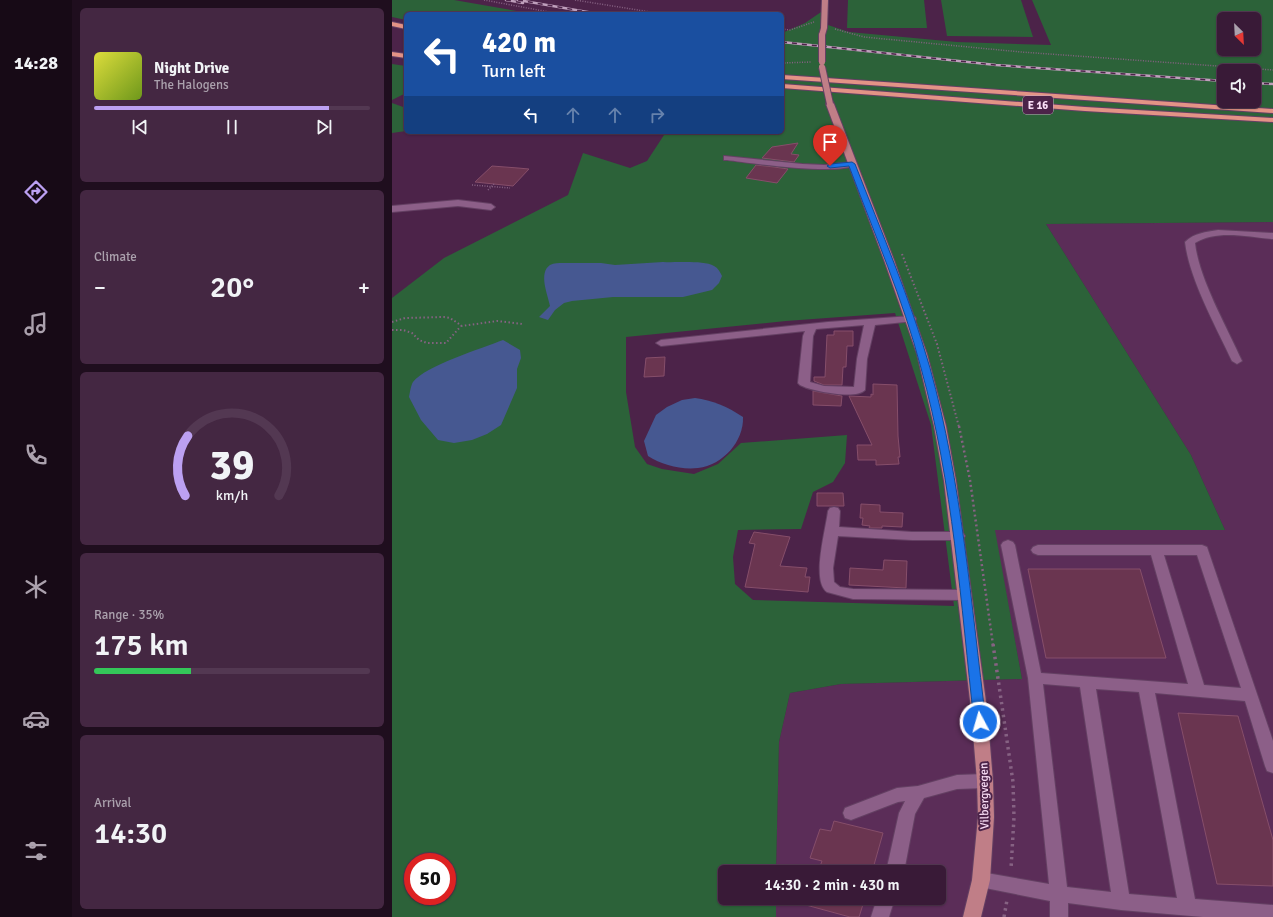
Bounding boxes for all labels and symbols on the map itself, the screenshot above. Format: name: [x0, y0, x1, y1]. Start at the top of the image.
north arrow: [1217, 12, 1261, 56]
road number: E 16: [1023, 96, 1053, 114]
pin: [813, 125, 847, 166]
position arrow: [959, 701, 1001, 743]
street label: Vilbergvegen: [976, 762, 993, 830]
speed limit sign: 50: [404, 853, 456, 905]

